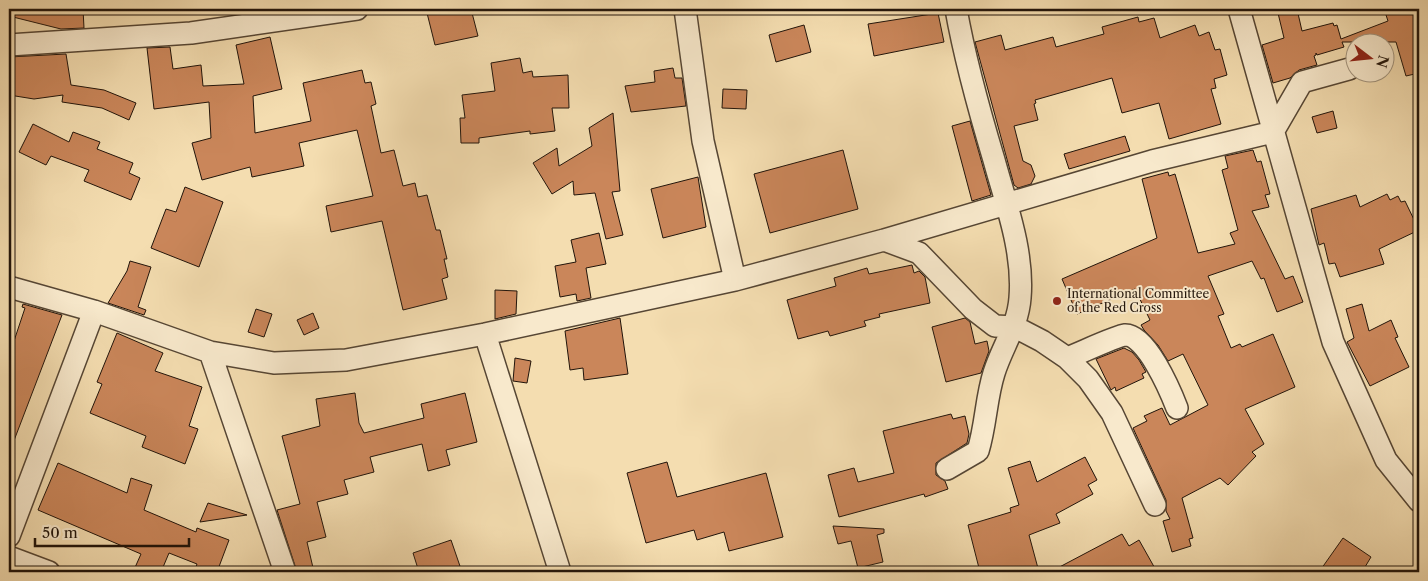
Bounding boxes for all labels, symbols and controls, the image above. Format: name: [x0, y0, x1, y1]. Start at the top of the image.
north arrow: [1346, 32, 1396, 82]
text: N: [1372, 53, 1393, 70]
place label: International Committee of the Red Cross: [1067, 286, 1210, 315]
marker: International Committee of the Red Cross: [1051, 295, 1063, 307]
scale bar: [35, 516, 189, 548]
text: 50 m: [42, 523, 78, 542]

